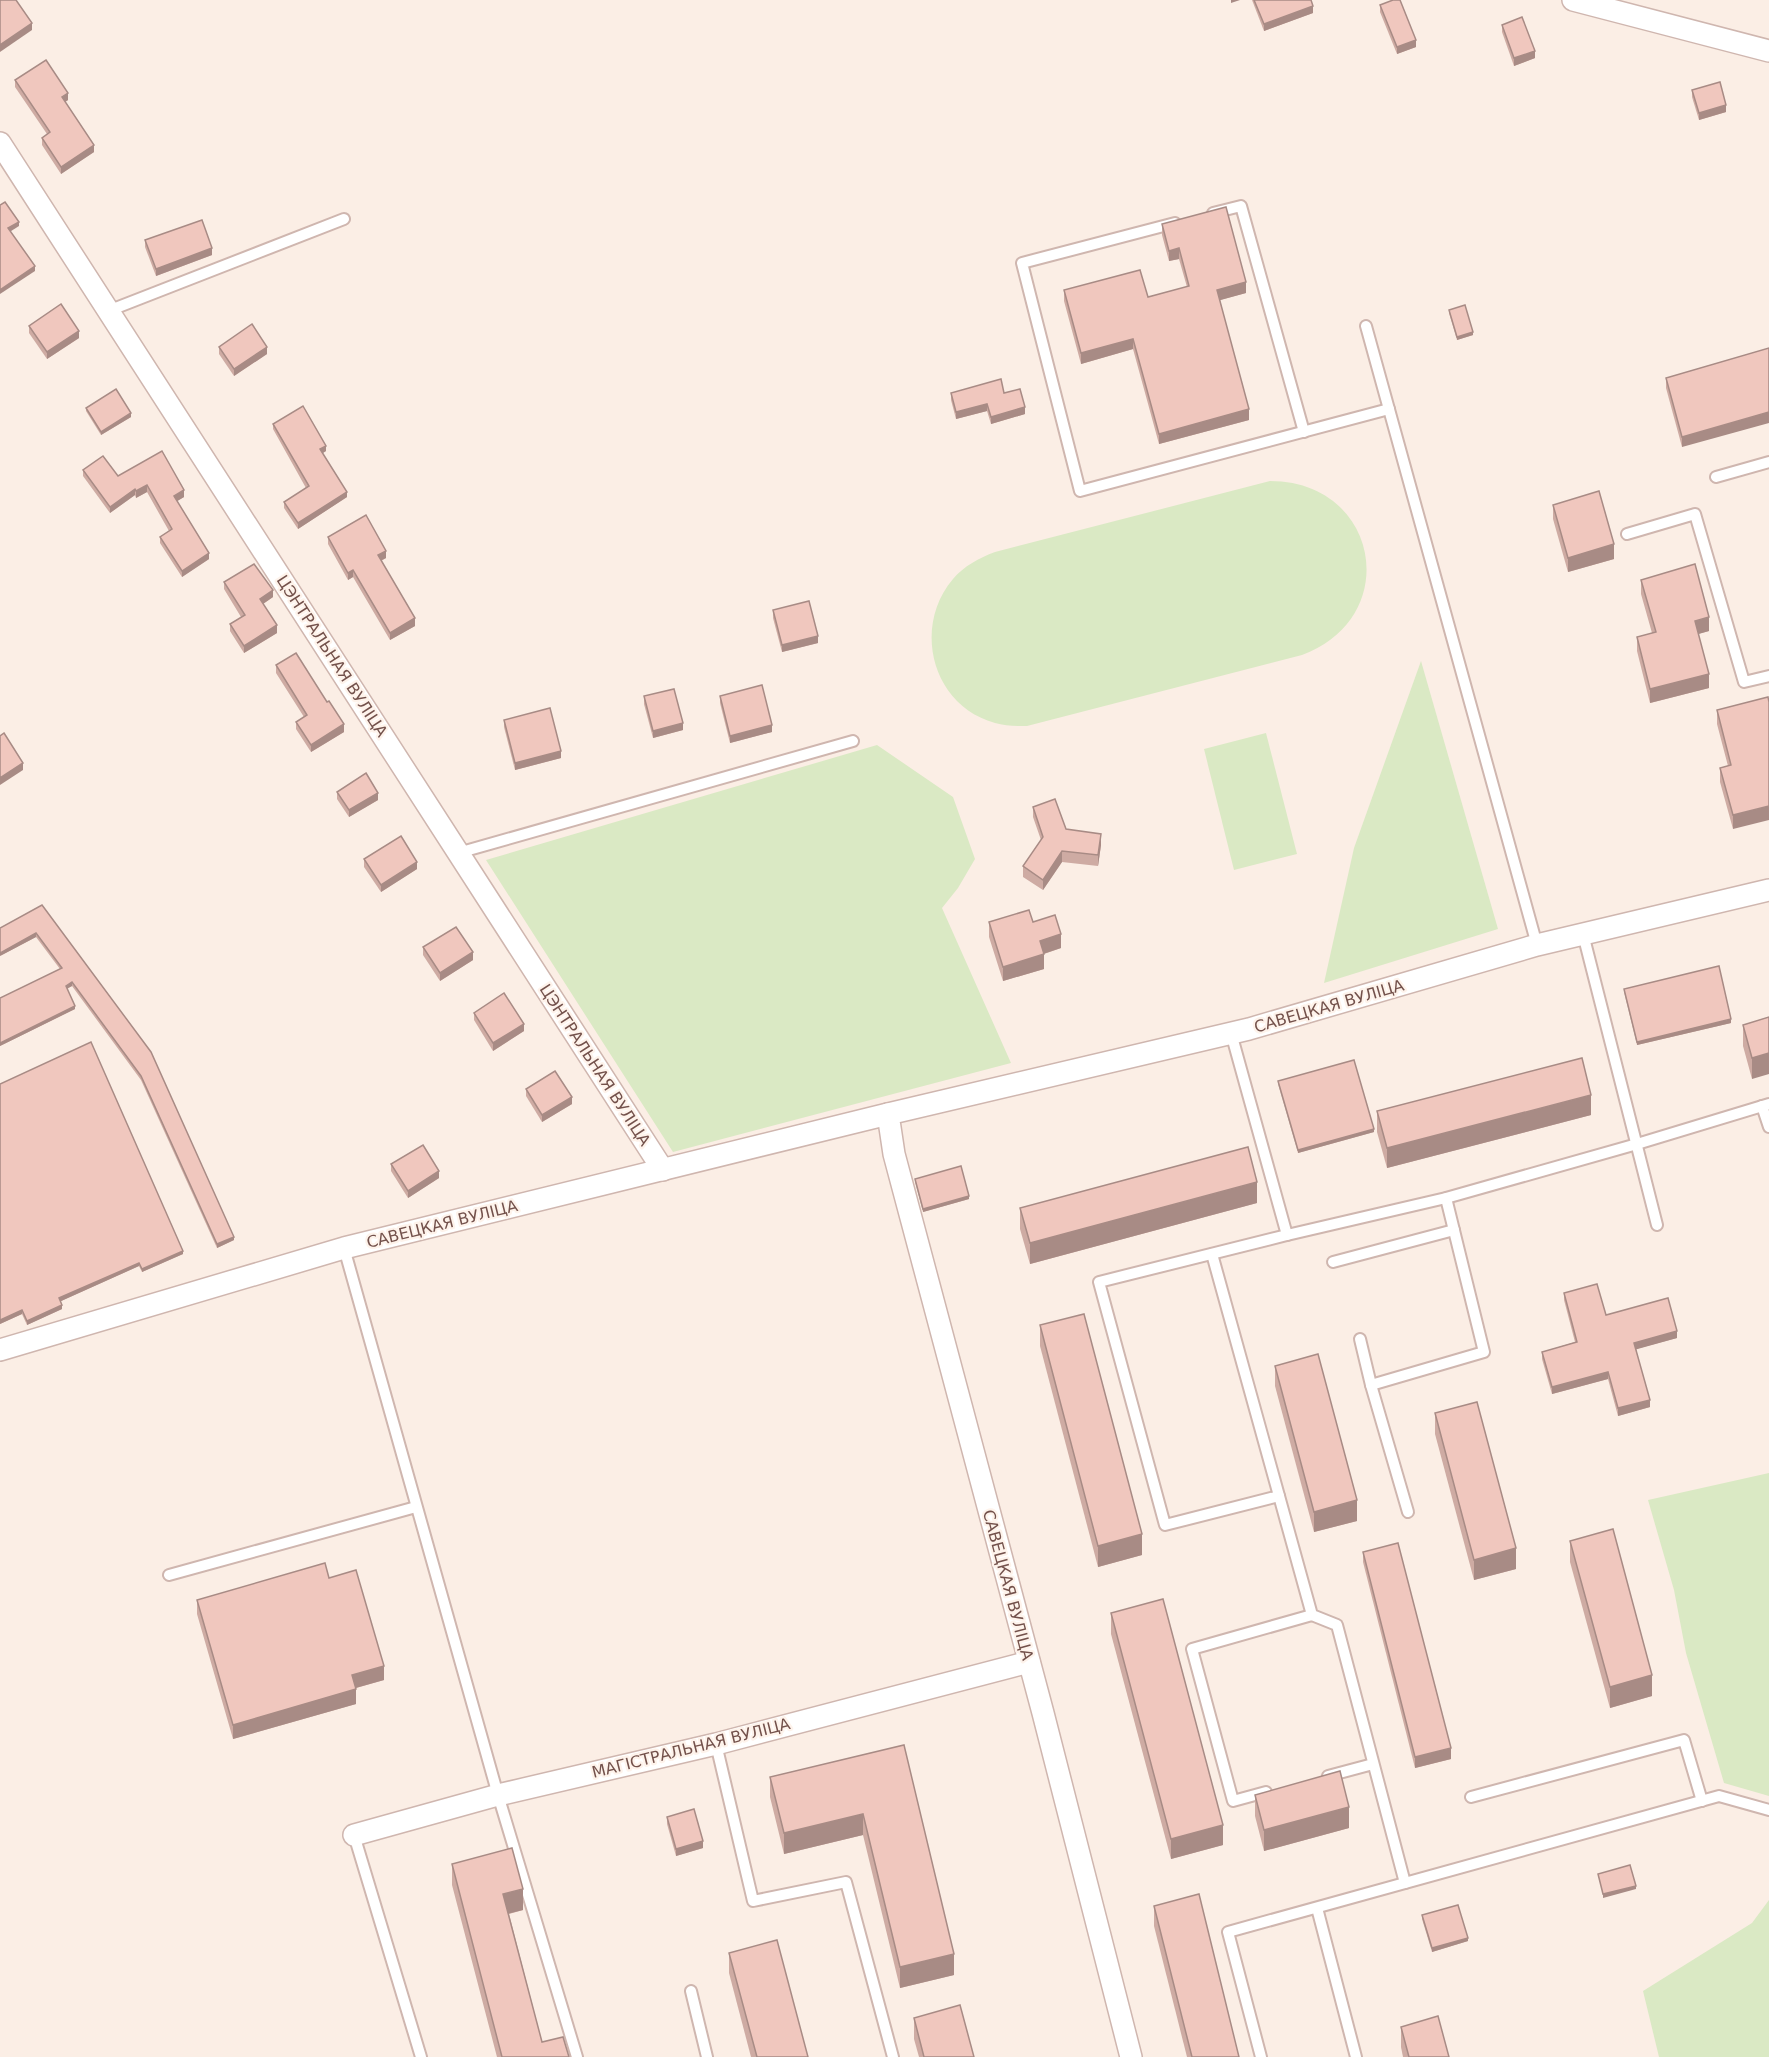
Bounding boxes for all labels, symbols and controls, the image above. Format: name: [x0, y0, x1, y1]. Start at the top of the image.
street label: ЦЭНТРАЛЬНАЯ ВУЛІЦА: [273, 572, 391, 740]
street label: САВЕЦКАЯ ВУЛІЦА: [1252, 975, 1406, 1036]
street label: ЦЭНТРАЛЬНАЯ ВУЛІЦА: [536, 981, 654, 1149]
street label: САВЕЦКАЯ ВУЛІЦА: [365, 1196, 520, 1252]
street label: САВЕЦКАЯ ВУЛІЦА: [979, 1508, 1037, 1662]
street label: МАГІСТРАЛЬНАЯ ВУЛІЦА: [590, 1714, 792, 1782]

